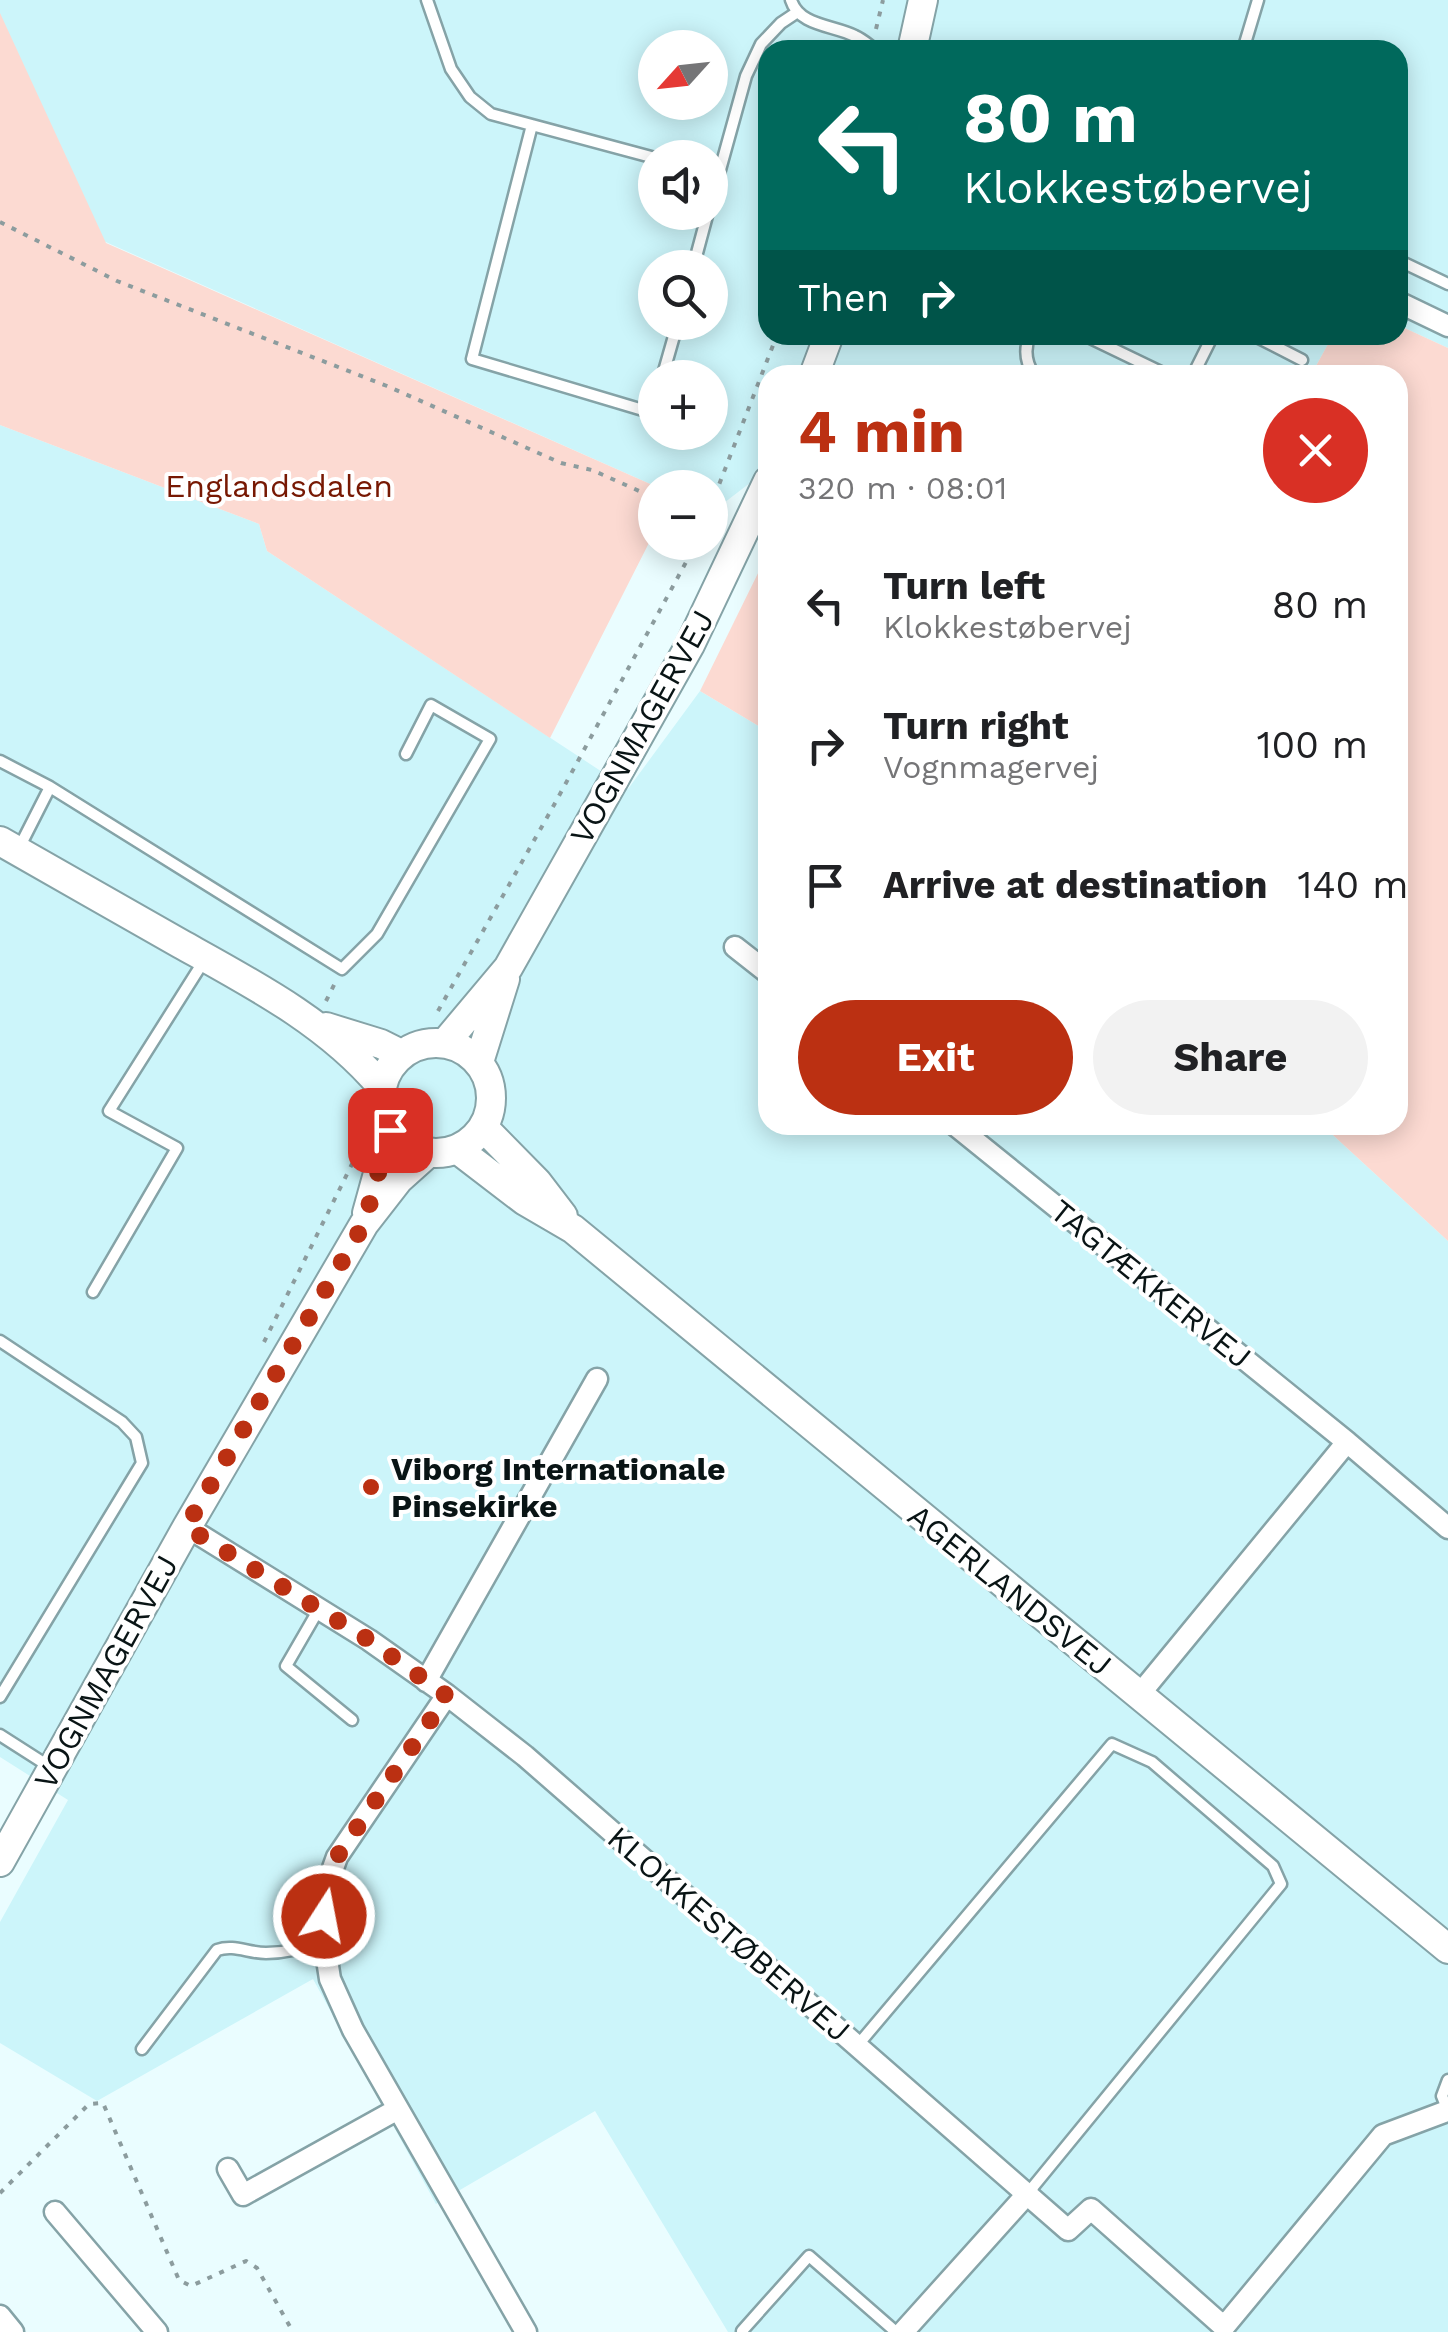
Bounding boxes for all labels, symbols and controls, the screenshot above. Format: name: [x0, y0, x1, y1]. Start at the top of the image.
north arrow: [638, 30, 728, 120]
map controls: [638, 30, 728, 560]
text: 80 m: [963, 77, 1138, 159]
icon: left: [798, 80, 928, 210]
button: sound: [638, 140, 728, 230]
text: Klokkestøbervej: [963, 161, 1313, 214]
button: search: [638, 250, 728, 340]
icon: right: [909, 270, 964, 325]
text: Then: [798, 276, 889, 320]
button: +: [638, 360, 728, 450]
text: 4 min: [798, 396, 965, 467]
button: close: [1263, 398, 1368, 503]
park label: Englandsdalen: [165, 467, 393, 505]
text: 320 m · 08:01: [798, 469, 1007, 507]
button: −: [638, 470, 728, 560]
text: Turn left: [883, 564, 1045, 608]
icon: left: [798, 578, 853, 633]
text: 80 m: [1272, 583, 1368, 627]
street label: VOGNMAGERVEJ: [562, 603, 722, 851]
text: Klokkestøbervej: [883, 608, 1132, 646]
text: Turn right: [883, 704, 1069, 748]
icon: right: [798, 718, 853, 773]
text: 100 m: [1257, 723, 1368, 767]
text: Vognmagervej: [883, 748, 1099, 786]
icon: arrive: [798, 858, 853, 913]
text: Arrive at destination: [883, 863, 1268, 907]
text: 140 m: [1298, 863, 1408, 907]
button: Exit: [798, 1000, 1073, 1115]
button: Share: [1093, 1000, 1368, 1115]
pin: [348, 1088, 433, 1173]
icon: arrive: [363, 1103, 418, 1158]
street label: TAGTÆKKERVEJ: [1043, 1192, 1259, 1376]
place label: Viborg Internationale Pinsekirke: [391, 1450, 726, 1525]
marker: Viborg Internationale Pinsekirke: [360, 1476, 382, 1498]
street label: AGERLANDSVEJ: [900, 1496, 1120, 1684]
street label: VOGNMAGERVEJ: [26, 1548, 186, 1796]
street label: KLOKKESTØBERVEJ: [600, 1818, 858, 2050]
position arrow: [272, 1864, 376, 1968]

